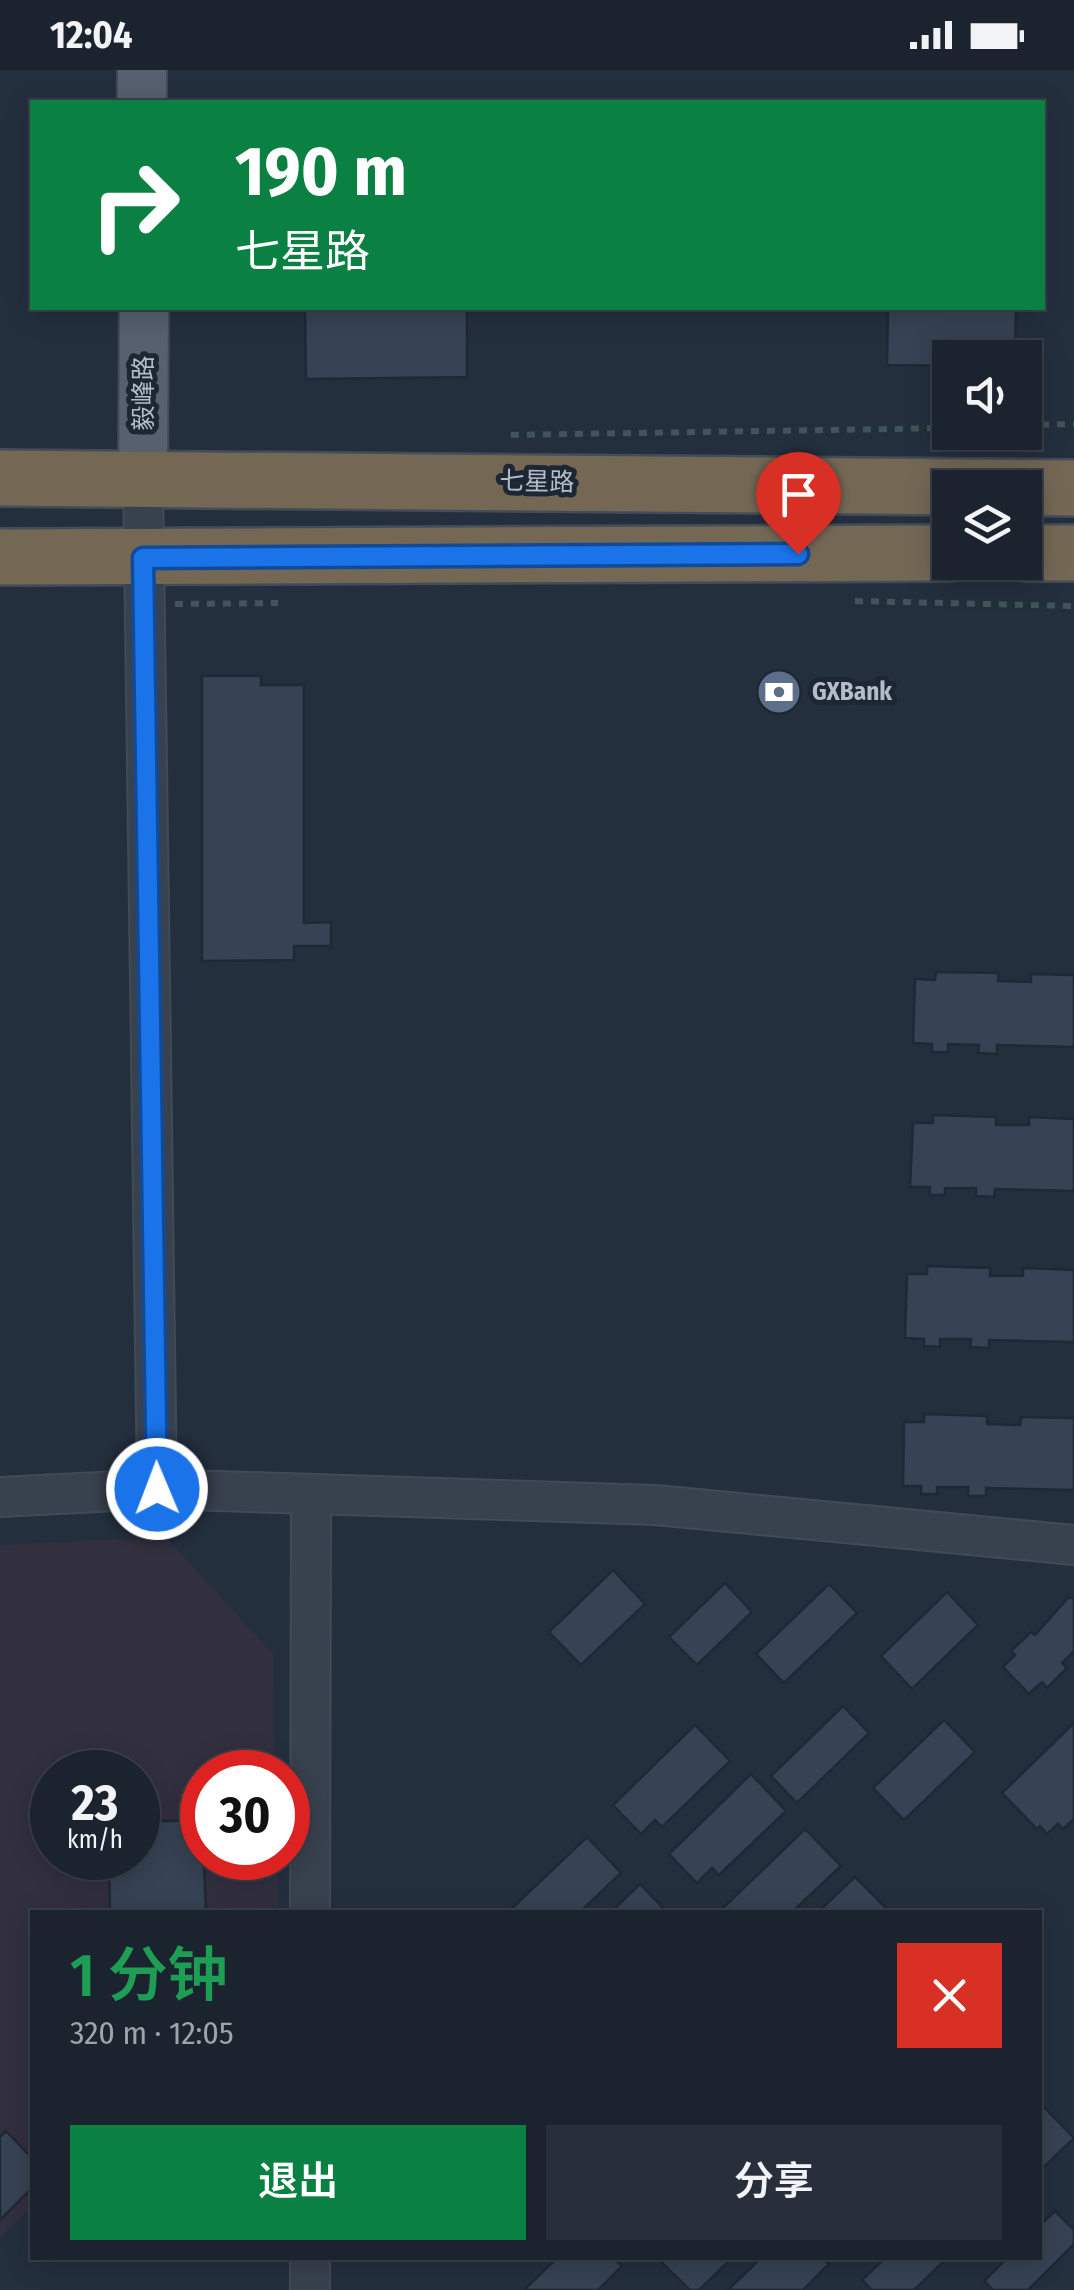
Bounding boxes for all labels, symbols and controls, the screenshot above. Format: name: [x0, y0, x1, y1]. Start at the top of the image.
text: 12:04: [50, 12, 133, 58]
text: 190 m: [235, 130, 407, 214]
icon: right: [70, 140, 200, 270]
text: 七星路: [235, 225, 370, 279]
map controls: [932, 340, 1042, 580]
button: sound: [932, 340, 1042, 450]
street label: 毅峰路: [129, 355, 159, 431]
pin: [756, 452, 841, 555]
street label: 七星路: [499, 466, 575, 498]
icon: arrive: [771, 467, 826, 522]
button: layers: [932, 470, 1042, 580]
bank icon: GXBank: [756, 669, 802, 715]
place label: GXBank: [812, 677, 892, 707]
position arrow: [105, 1437, 209, 1541]
speed limit sign: 30: [180, 1750, 310, 1880]
text: 23: [72, 1773, 118, 1833]
text: km/h: [67, 1825, 123, 1855]
text: 1 分钟: [70, 1940, 228, 2012]
button: close: [897, 1943, 1002, 2048]
text: 320 m · 12:05: [70, 2014, 234, 2052]
button: 退出: [70, 2125, 526, 2240]
button: 分享: [546, 2125, 1002, 2240]

